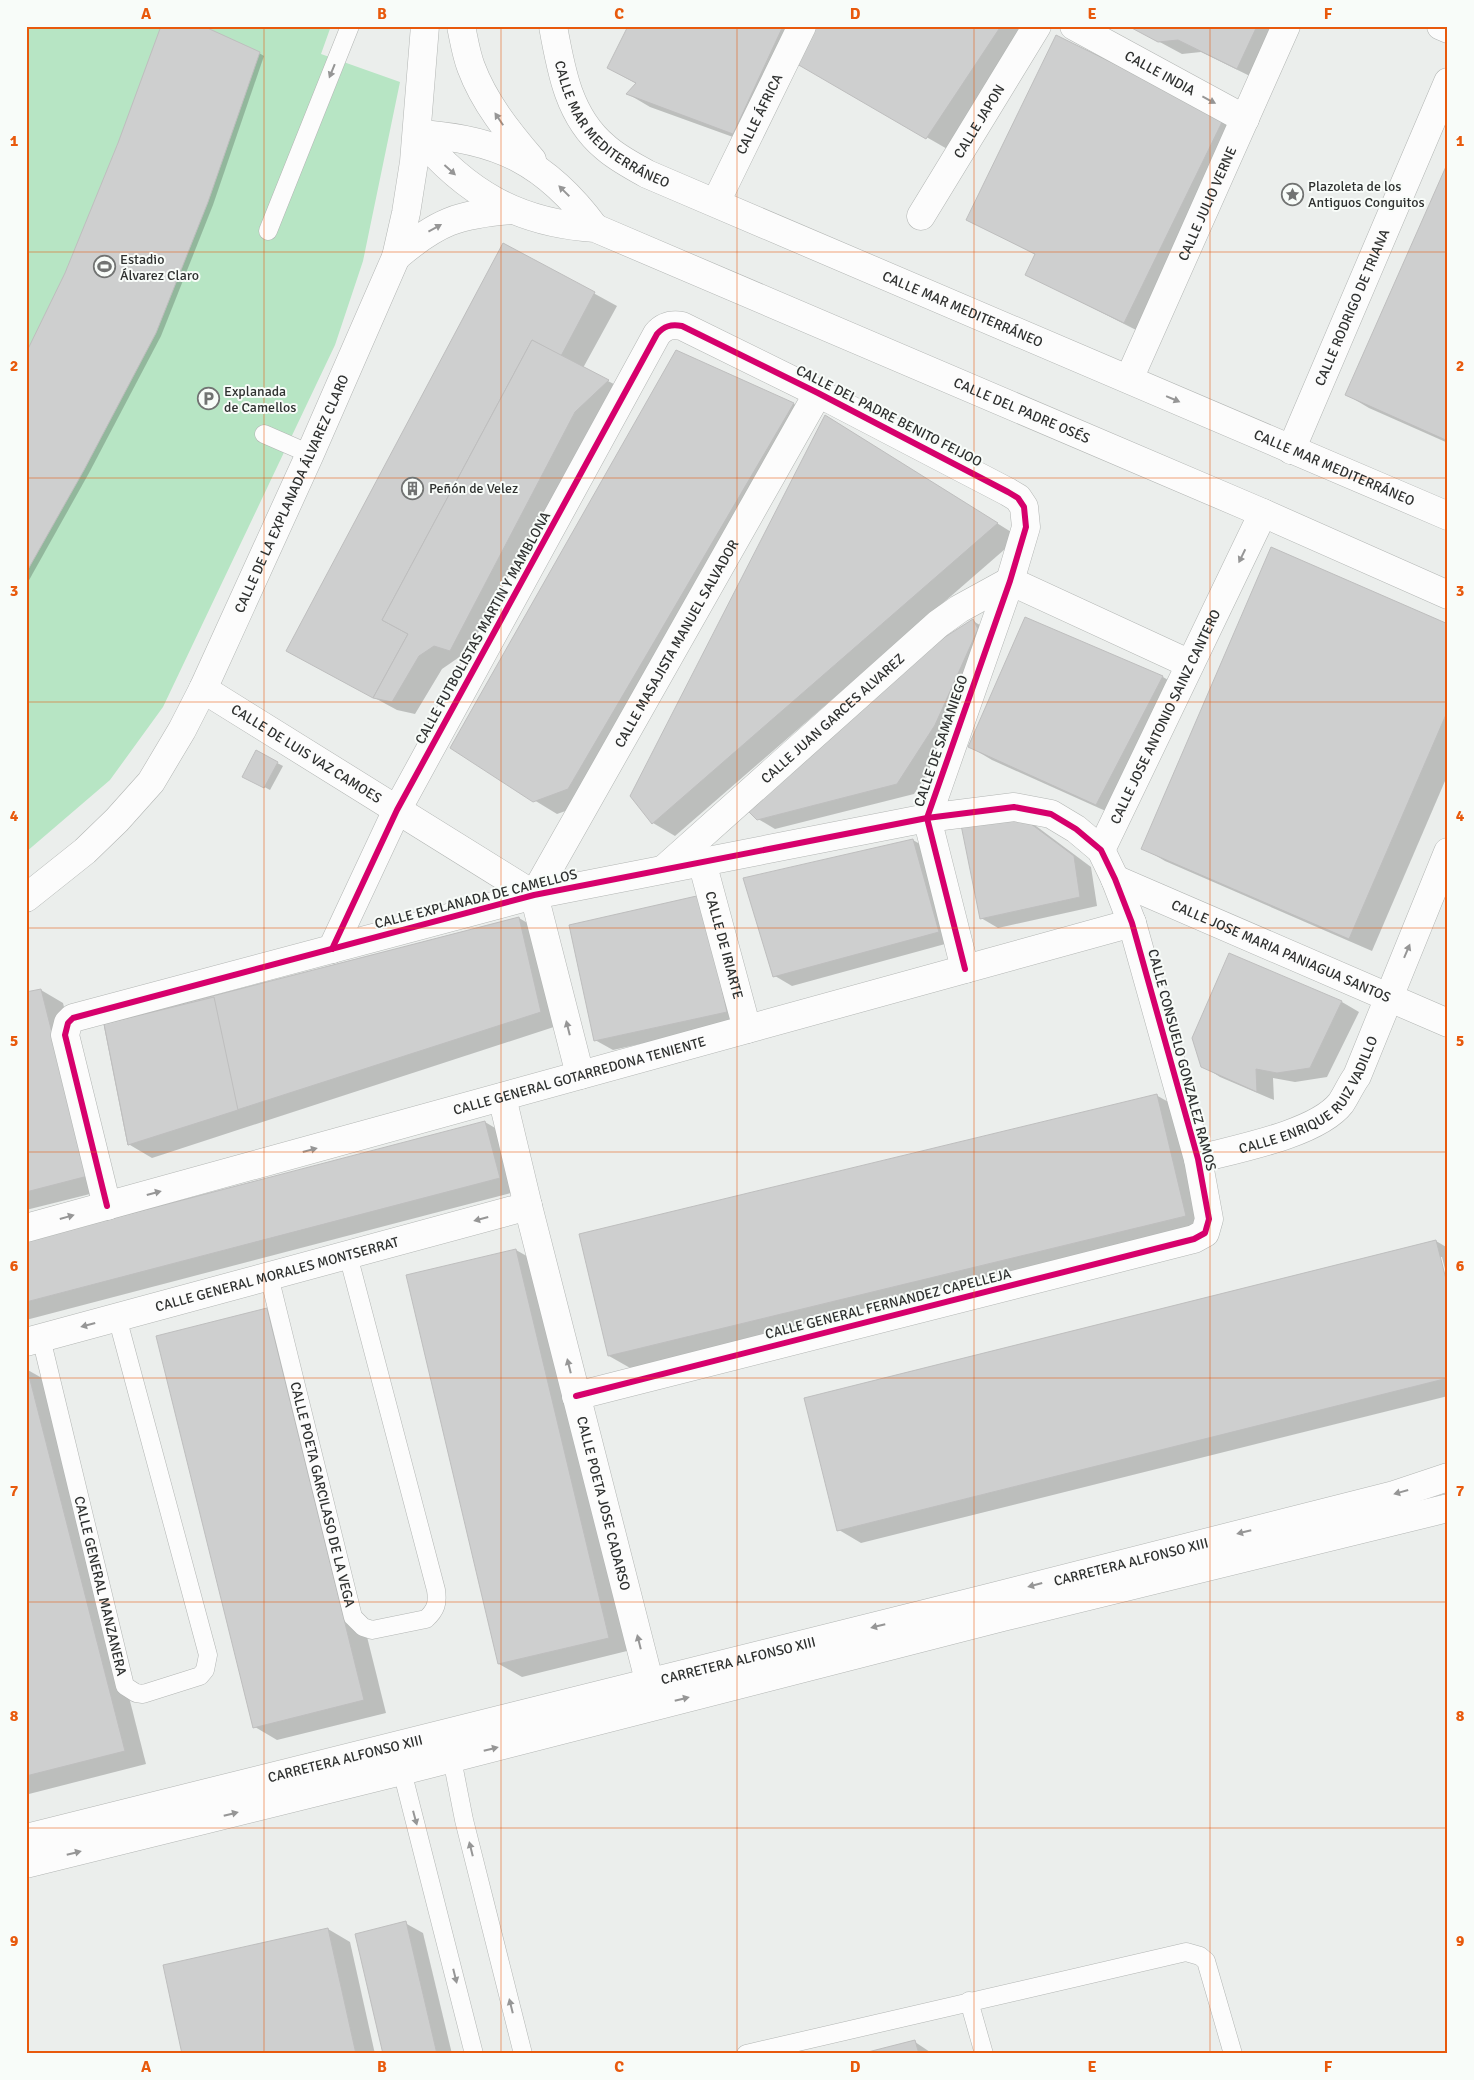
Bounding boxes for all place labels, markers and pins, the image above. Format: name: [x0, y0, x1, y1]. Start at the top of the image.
place label: Plazoleta de los Antiguos Conguitos: [1308, 178, 1425, 211]
place icon: Plazoleta de los Antiguos Conguitos: [1280, 182, 1304, 206]
place label: Estadio Álvarez Claro: [120, 251, 199, 284]
sports icon: Estadio Álvarez Claro: [92, 255, 116, 279]
place label: Explanada de Camellos: [224, 383, 296, 416]
parking icon: Explanada de Camellos: [196, 387, 220, 411]
building icon: Peñón de Velez: [401, 476, 425, 500]
place label: Peñón de Velez: [429, 480, 518, 497]

